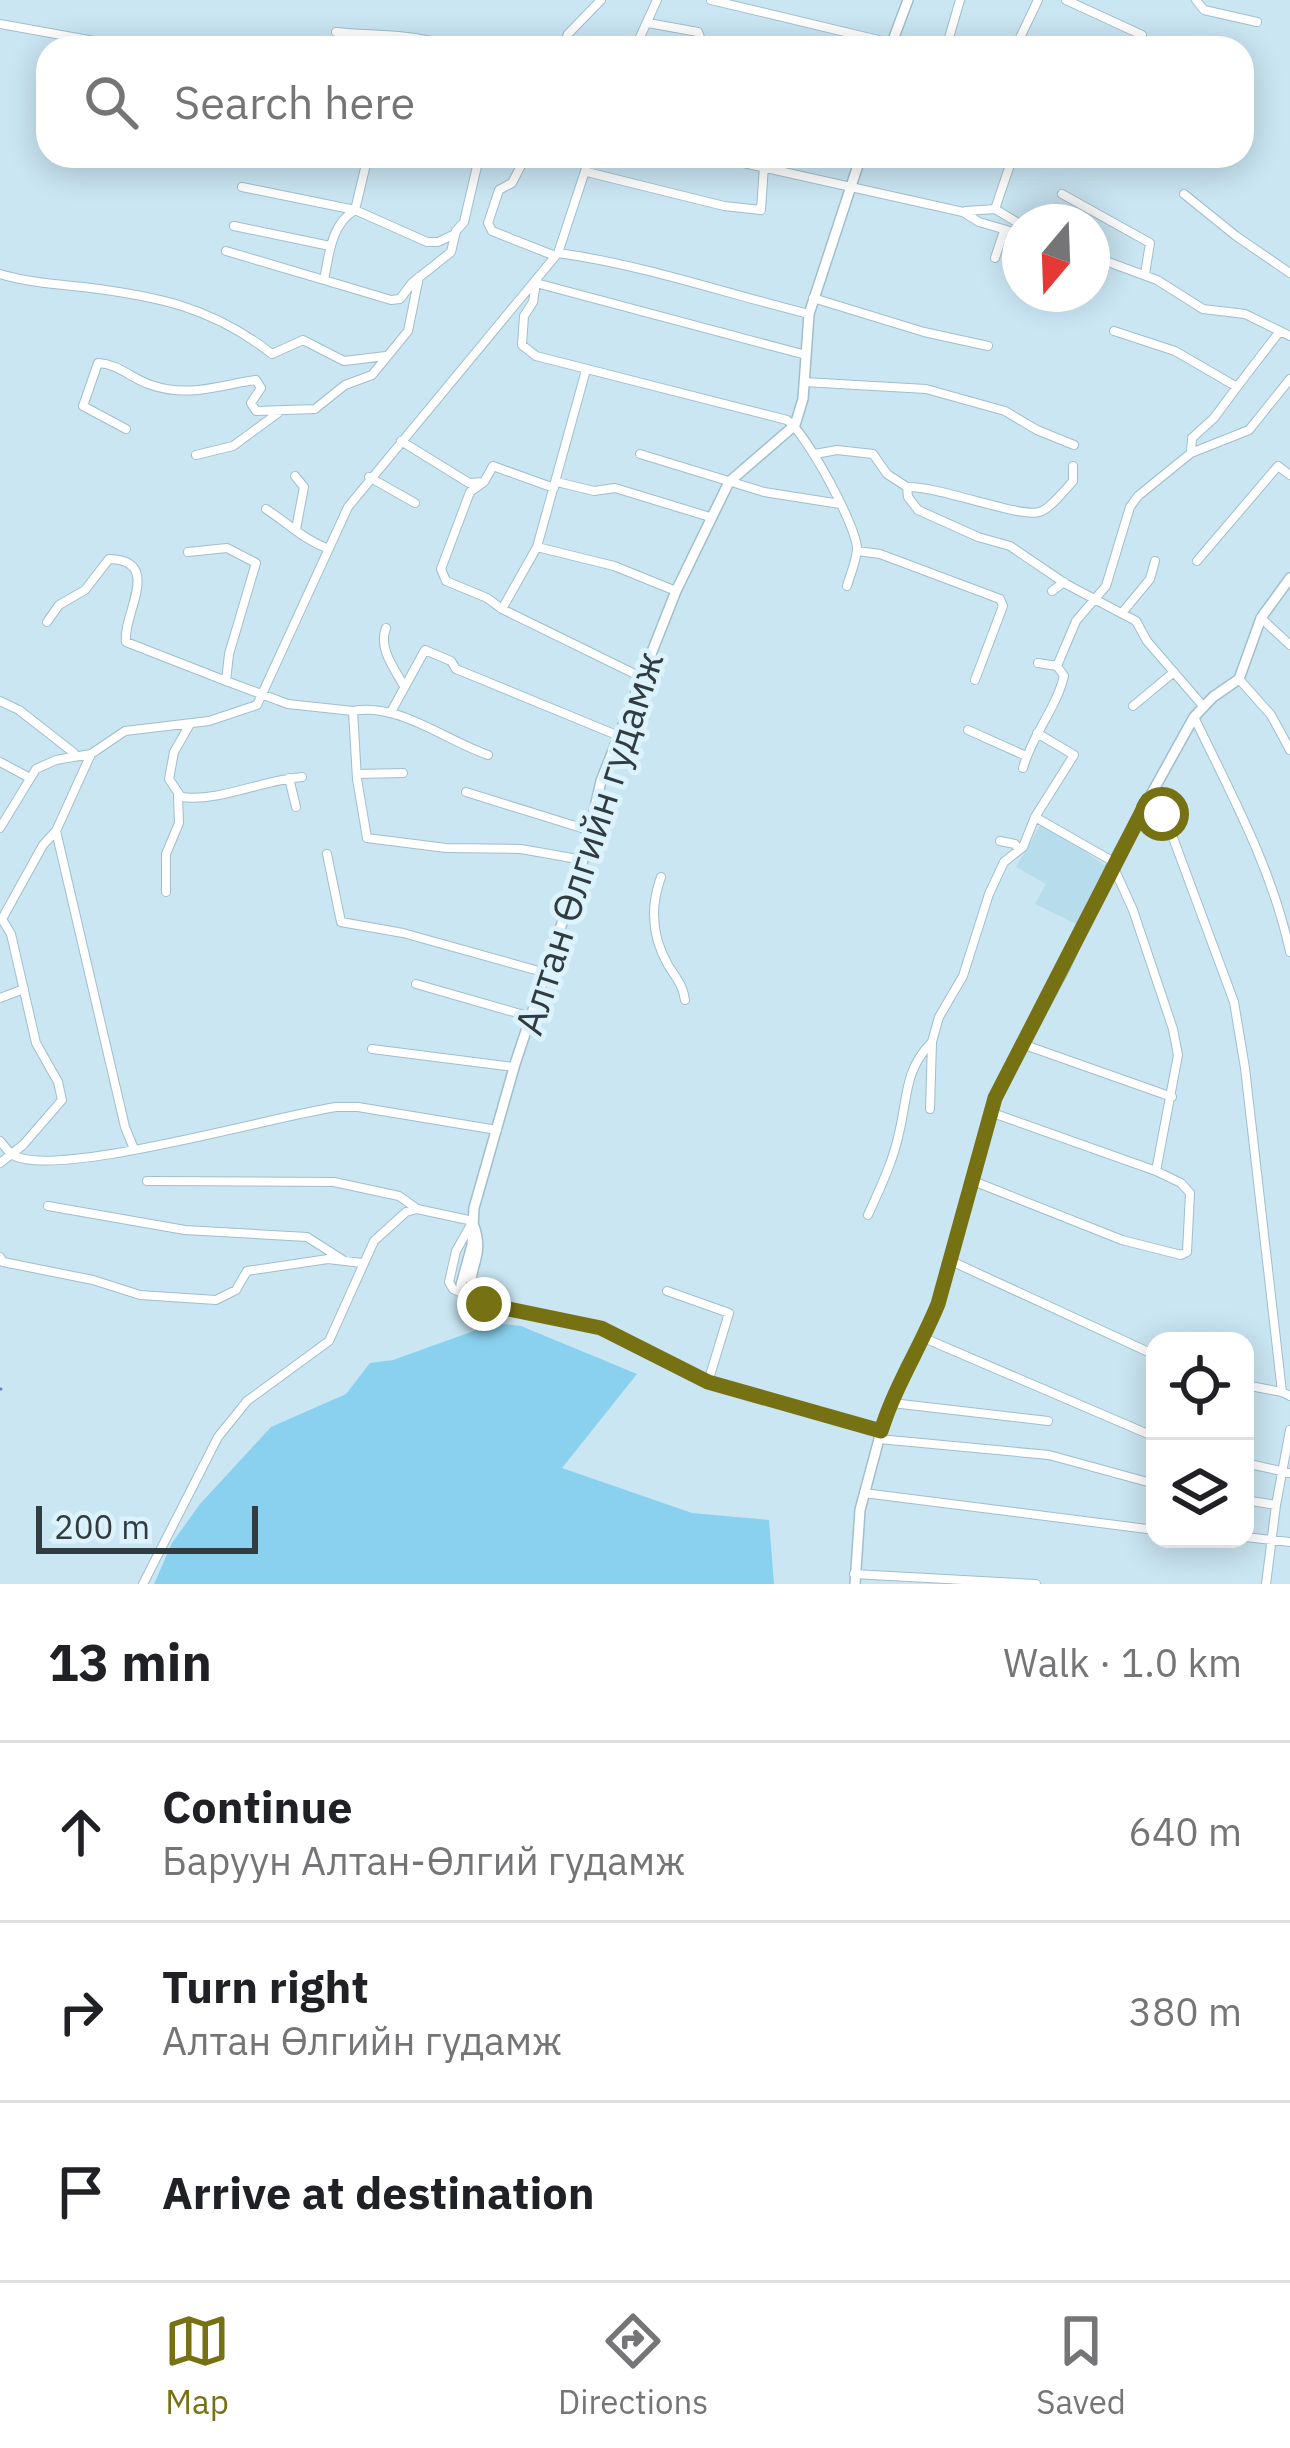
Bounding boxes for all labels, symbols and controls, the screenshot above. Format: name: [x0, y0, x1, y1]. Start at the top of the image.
search box: [36, 36, 1254, 168]
icon: search: [78, 69, 144, 135]
text: Search here: [174, 73, 415, 131]
north arrow: [1002, 204, 1110, 312]
street label: Алтан Өлгийн гудамж: [502, 645, 675, 1041]
route start: [1135, 787, 1189, 841]
route end: [457, 1277, 511, 1331]
map controls: [1146, 1332, 1254, 1548]
button: locate: [1146, 1332, 1254, 1440]
button: layers: [1146, 1440, 1254, 1548]
scale bar: [36, 1500, 258, 1553]
text: 200 m: [54, 1505, 150, 1548]
text: 13 min: [48, 1629, 212, 1695]
text: Walk · 1.0 km: [1003, 1637, 1242, 1688]
text: Continue: [162, 1777, 353, 1835]
icon: ahead: [48, 1799, 114, 1865]
text: 640 m: [1129, 1806, 1242, 1857]
text: Баруун Алтан-Өлгий гудамж: [162, 1835, 685, 1886]
text: Turn right: [162, 1957, 369, 2015]
icon: right: [48, 1979, 114, 2045]
text: 380 m: [1129, 1986, 1242, 2037]
text: Алтан Өлгийн гудамж: [162, 2015, 562, 2066]
icon: arrive: [48, 2159, 114, 2225]
text: Arrive at destination: [162, 2163, 595, 2221]
tab: Map: [164, 2308, 230, 2423]
tab: Directions: [558, 2308, 708, 2423]
tab: Saved: [1036, 2308, 1126, 2423]

